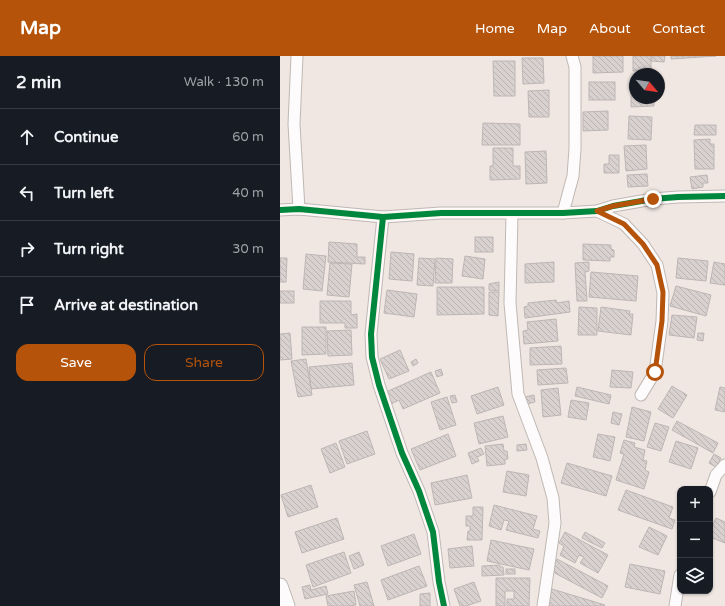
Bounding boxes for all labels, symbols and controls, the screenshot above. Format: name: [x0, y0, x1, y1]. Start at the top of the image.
text: Map: [20, 17, 61, 39]
text: Home: [475, 20, 515, 37]
text: Map: [537, 20, 567, 37]
text: About: [589, 20, 631, 37]
text: Contact: [653, 20, 705, 37]
north arrow: [629, 68, 665, 104]
text: 2 min: [16, 72, 61, 93]
text: Walk · 130 m: [184, 74, 264, 90]
icon: ahead: [16, 126, 38, 148]
text: Continue: [54, 128, 118, 146]
text: 60 m: [232, 129, 264, 145]
icon: left: [16, 182, 38, 204]
text: Turn left: [54, 184, 114, 202]
text: 40 m: [232, 185, 264, 201]
route end: [644, 190, 662, 208]
icon: right: [16, 238, 38, 260]
text: Turn right: [54, 240, 124, 258]
text: 30 m: [232, 241, 264, 257]
icon: arrive: [16, 294, 38, 316]
text: Arrive at destination: [54, 296, 198, 314]
button: Save: [16, 344, 136, 381]
button: Share: [144, 344, 264, 381]
route start: [646, 363, 664, 381]
map controls: [677, 486, 713, 594]
button: +: [677, 486, 713, 522]
button: −: [677, 522, 713, 558]
button: layers: [677, 558, 713, 594]

